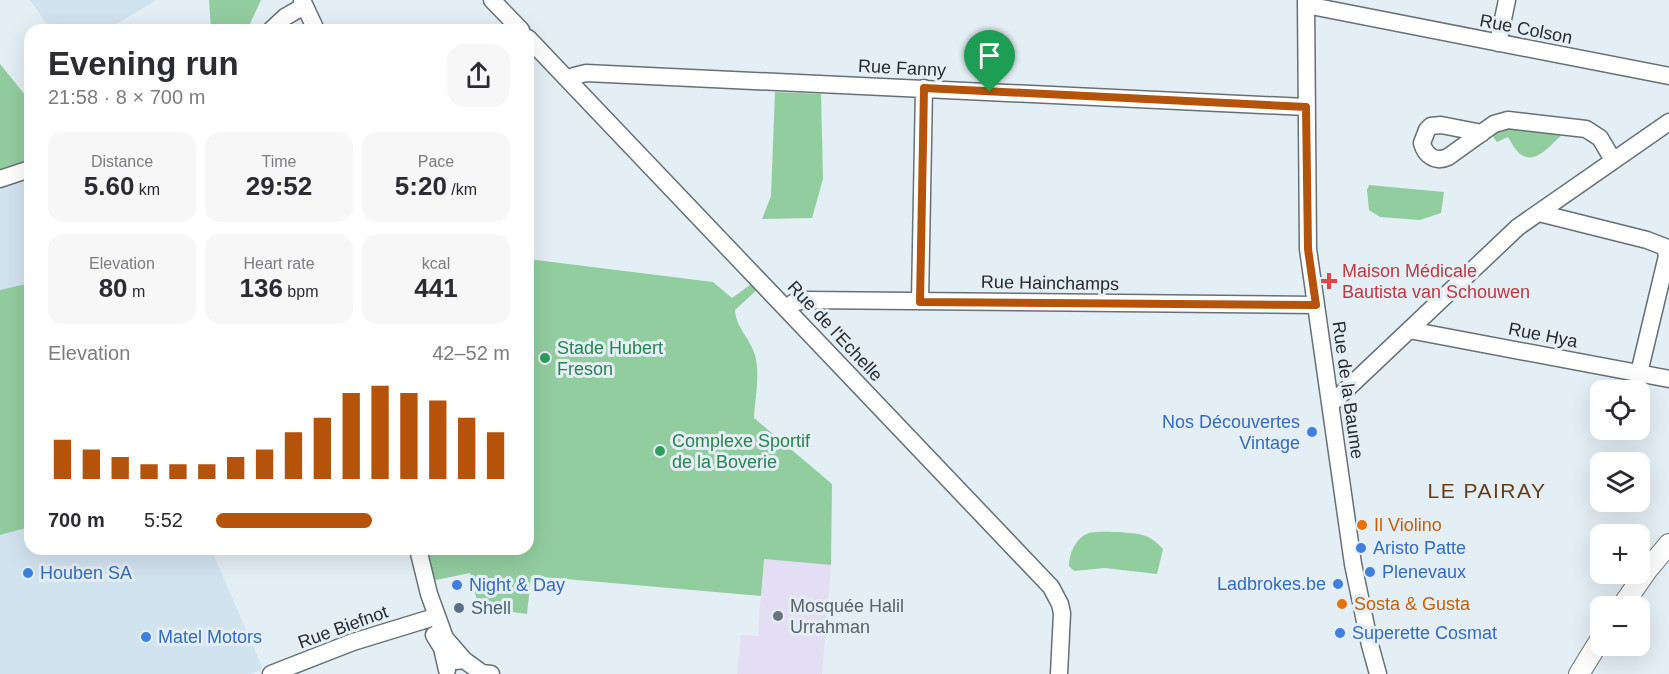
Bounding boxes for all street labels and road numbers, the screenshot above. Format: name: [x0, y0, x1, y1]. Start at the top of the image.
street label: Rue Colson: [1478, 10, 1574, 48]
street label: Rue Fanny: [858, 56, 946, 80]
street label: Rue Hainchamps: [981, 272, 1119, 294]
street label: Rue de l'Echelle: [784, 277, 886, 385]
street label: Rue Hya: [1507, 319, 1580, 352]
street label: Rue de la Baume: [1328, 320, 1368, 460]
street label: Rue Biefnot: [295, 602, 391, 652]

